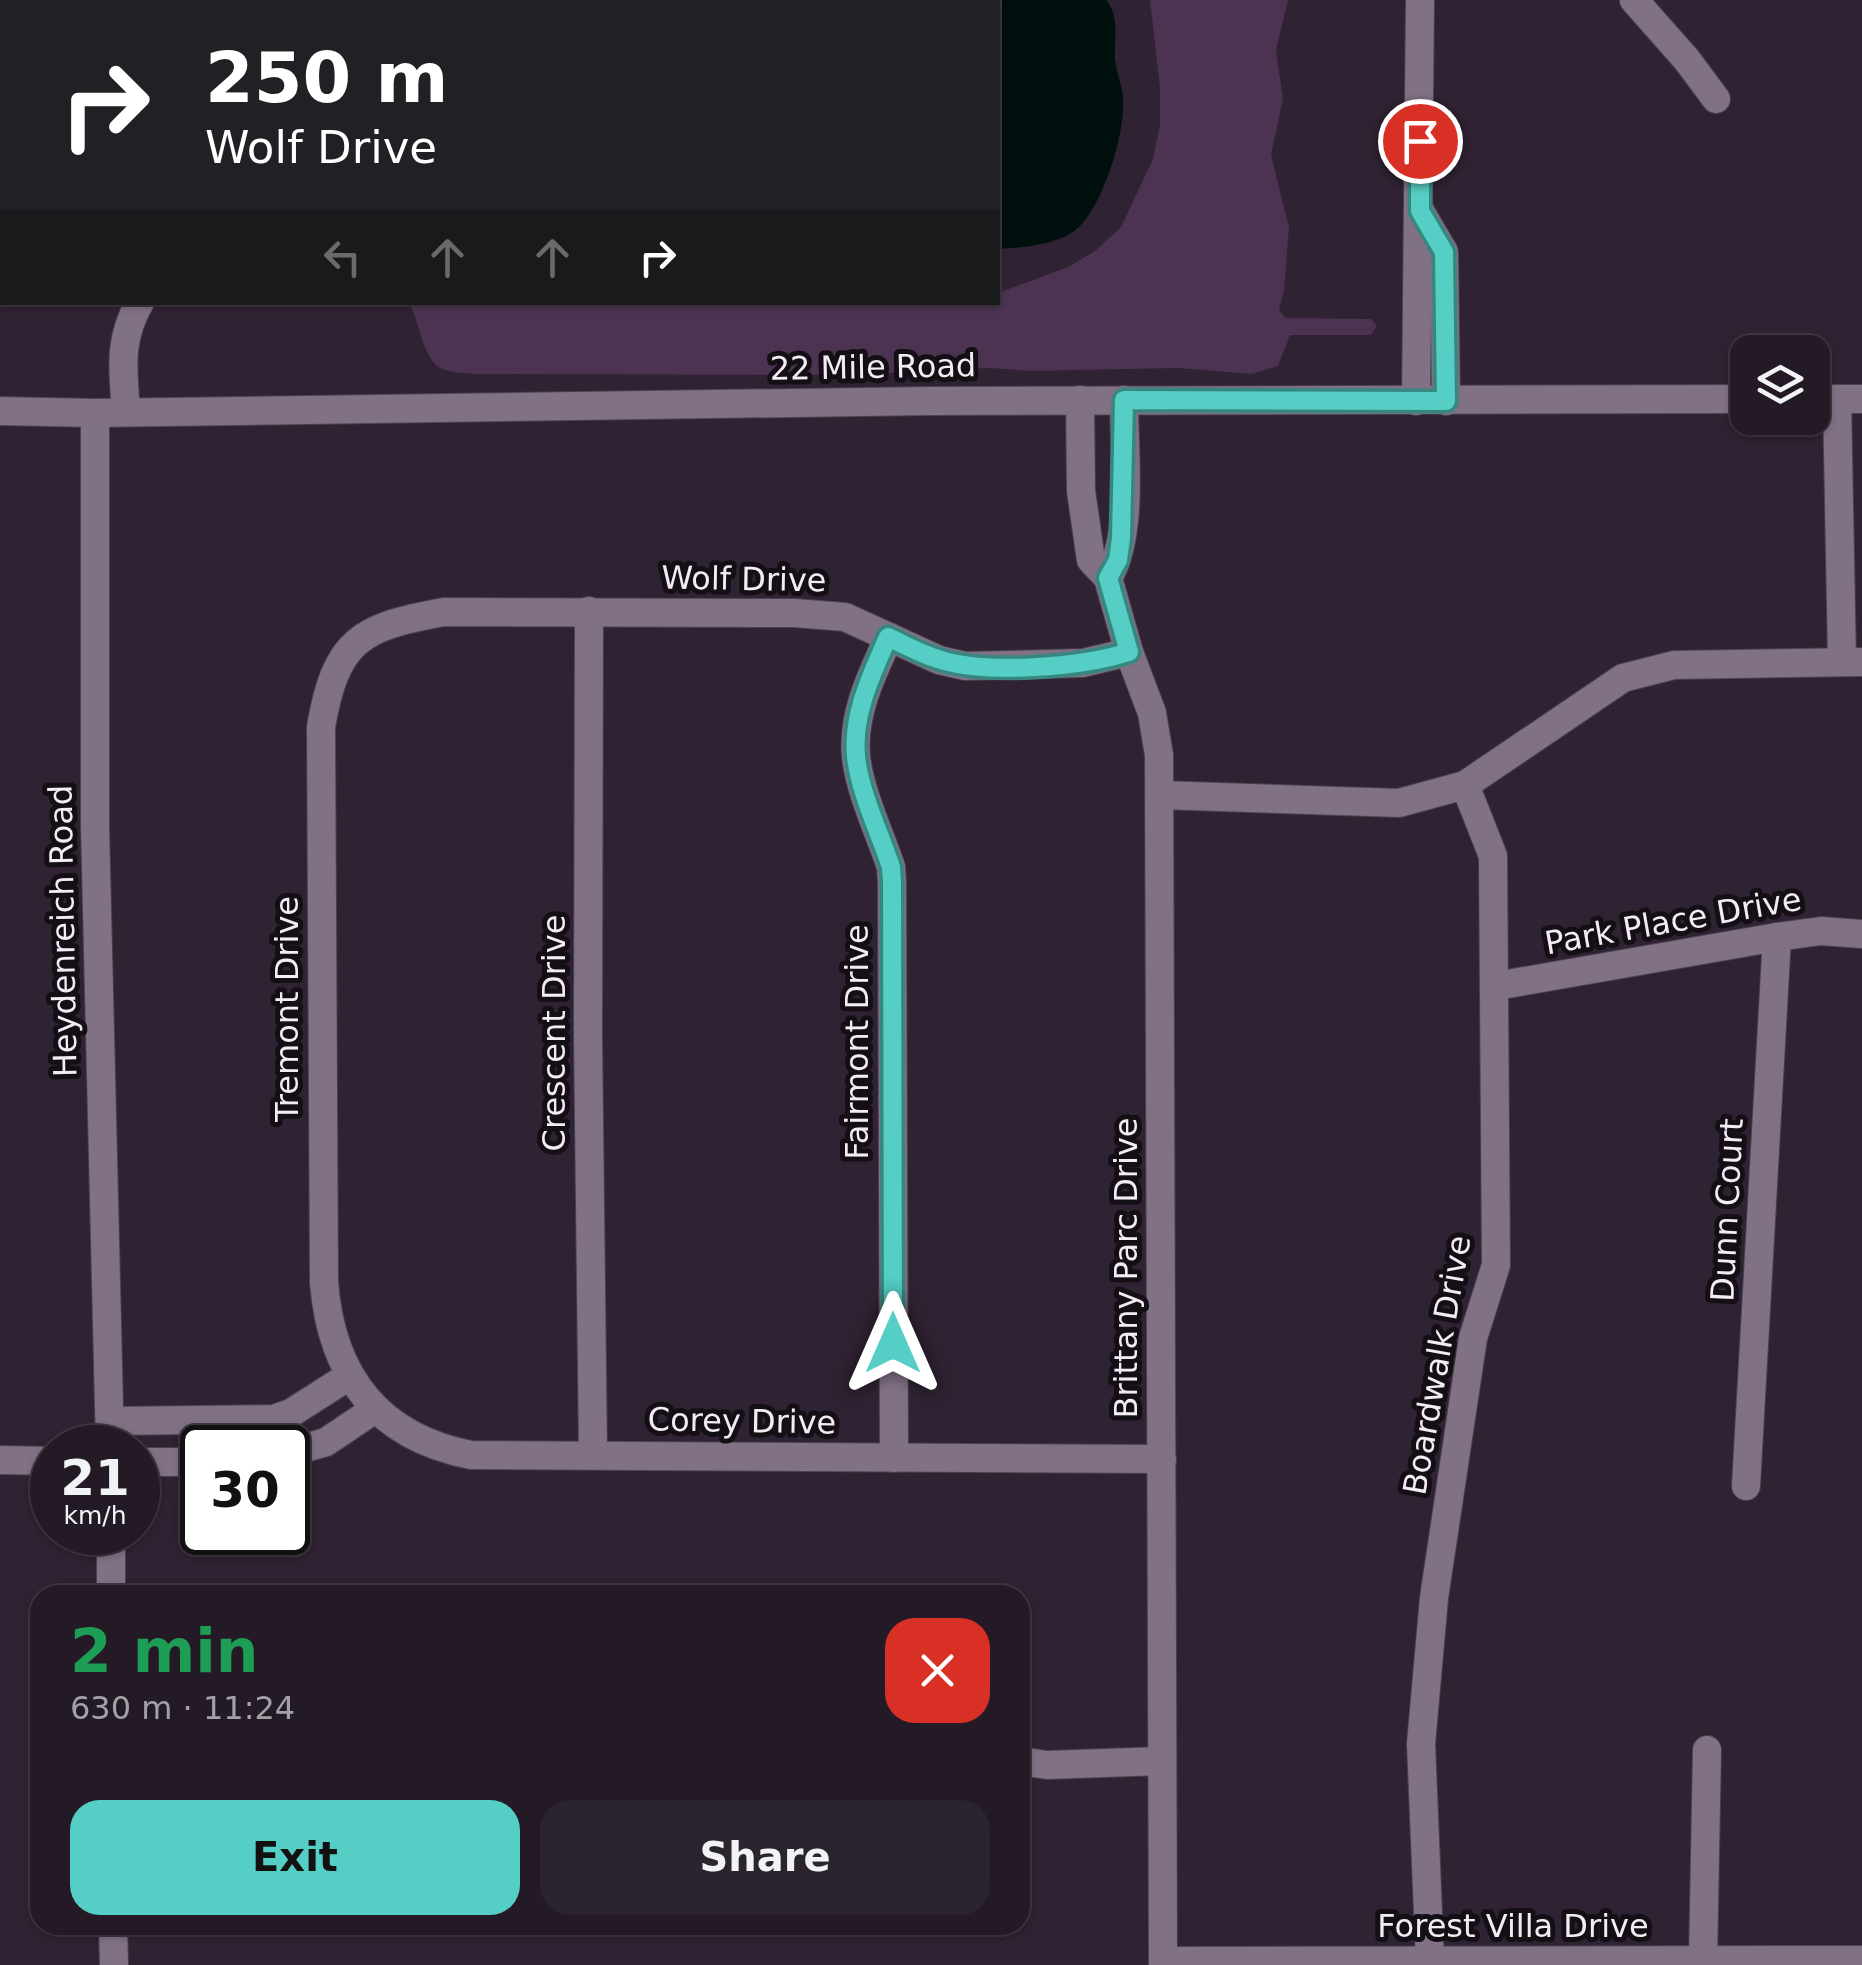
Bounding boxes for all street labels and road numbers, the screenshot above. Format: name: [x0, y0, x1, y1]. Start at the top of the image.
street label: 22 Mile Road: [769, 346, 977, 388]
street label: Wolf Drive: [661, 559, 827, 599]
street label: Heydenreich Road: [41, 785, 85, 1077]
street label: Park Place Drive: [1542, 880, 1804, 962]
street label: Tremont Drive: [268, 896, 306, 1123]
street label: Crescent Drive: [535, 915, 573, 1151]
street label: Fairmont Drive: [838, 924, 876, 1160]
street label: Brittany Parc Drive: [1107, 1117, 1145, 1419]
street label: Dunn Court: [1703, 1117, 1751, 1303]
street label: Boardwalk Drive: [1395, 1232, 1479, 1498]
street label: Corey Drive: [647, 1400, 837, 1442]
street label: Forest Villa Drive: [1377, 1907, 1649, 1945]

